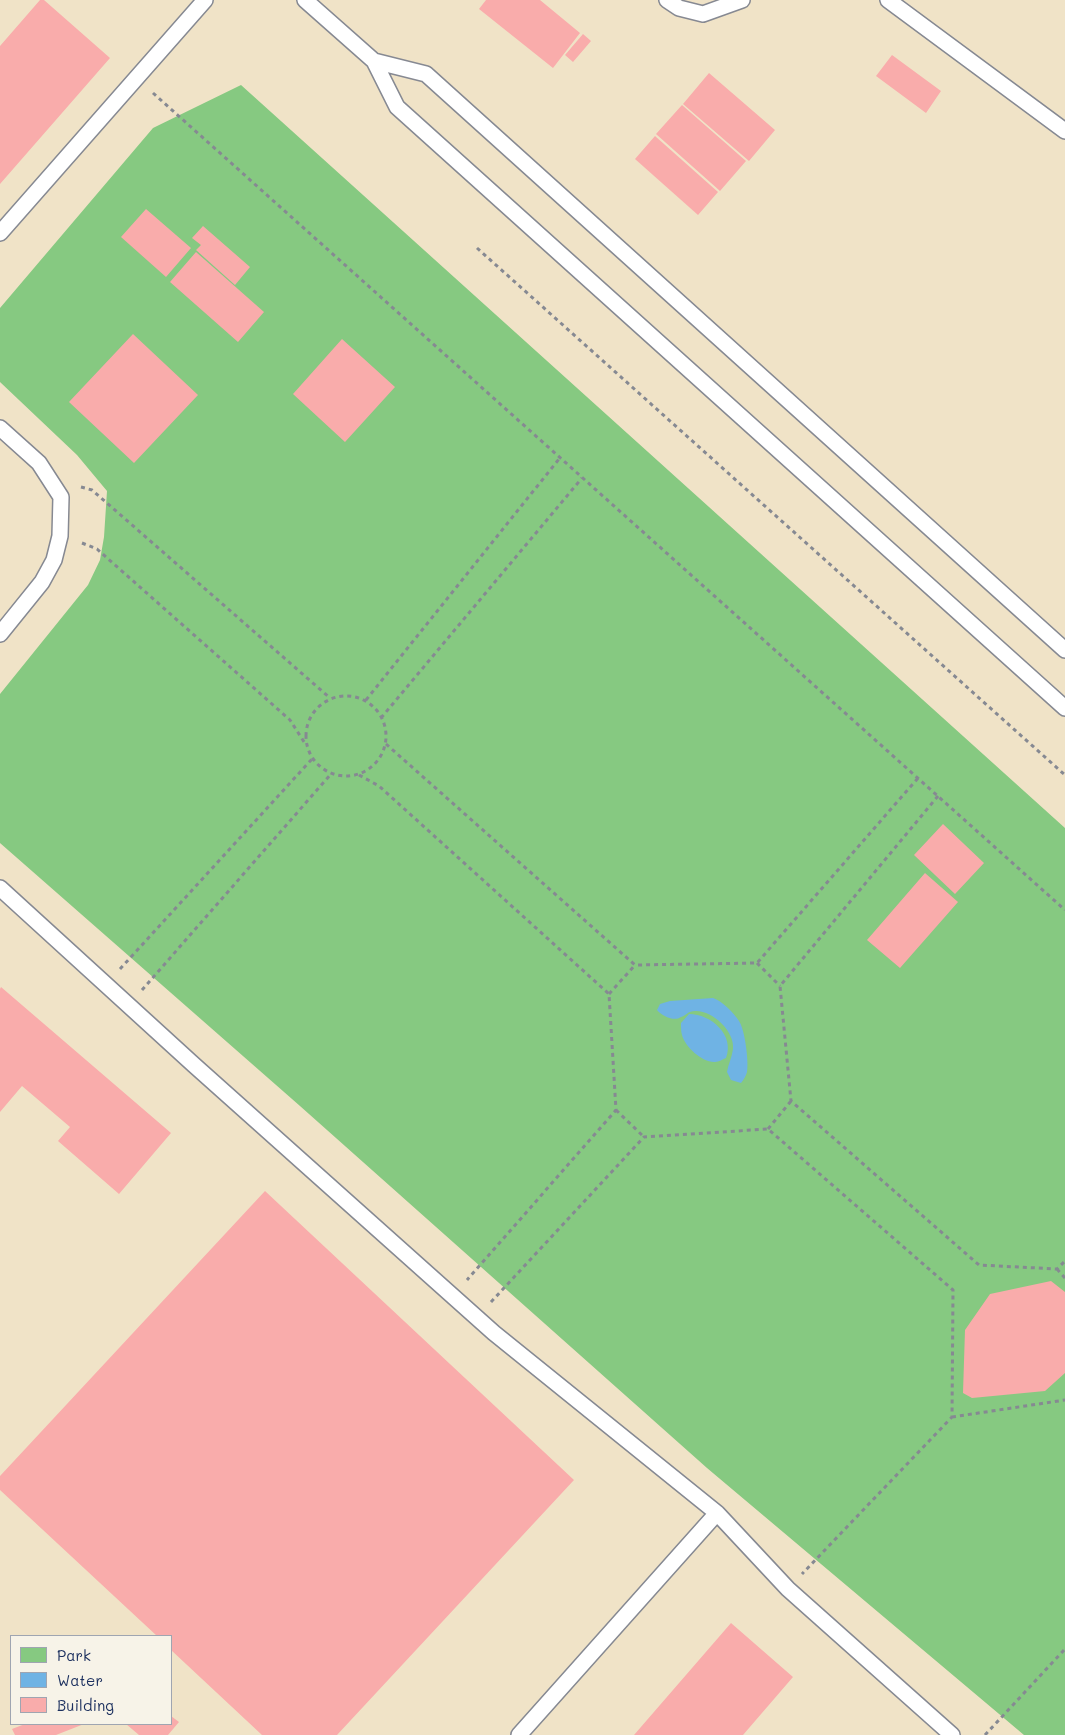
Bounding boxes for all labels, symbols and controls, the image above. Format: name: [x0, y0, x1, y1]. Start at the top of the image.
legend: [10, 1635, 172, 1725]
text: Park: [57, 1645, 91, 1665]
text: Water: [57, 1670, 103, 1690]
text: Building: [57, 1695, 114, 1715]

